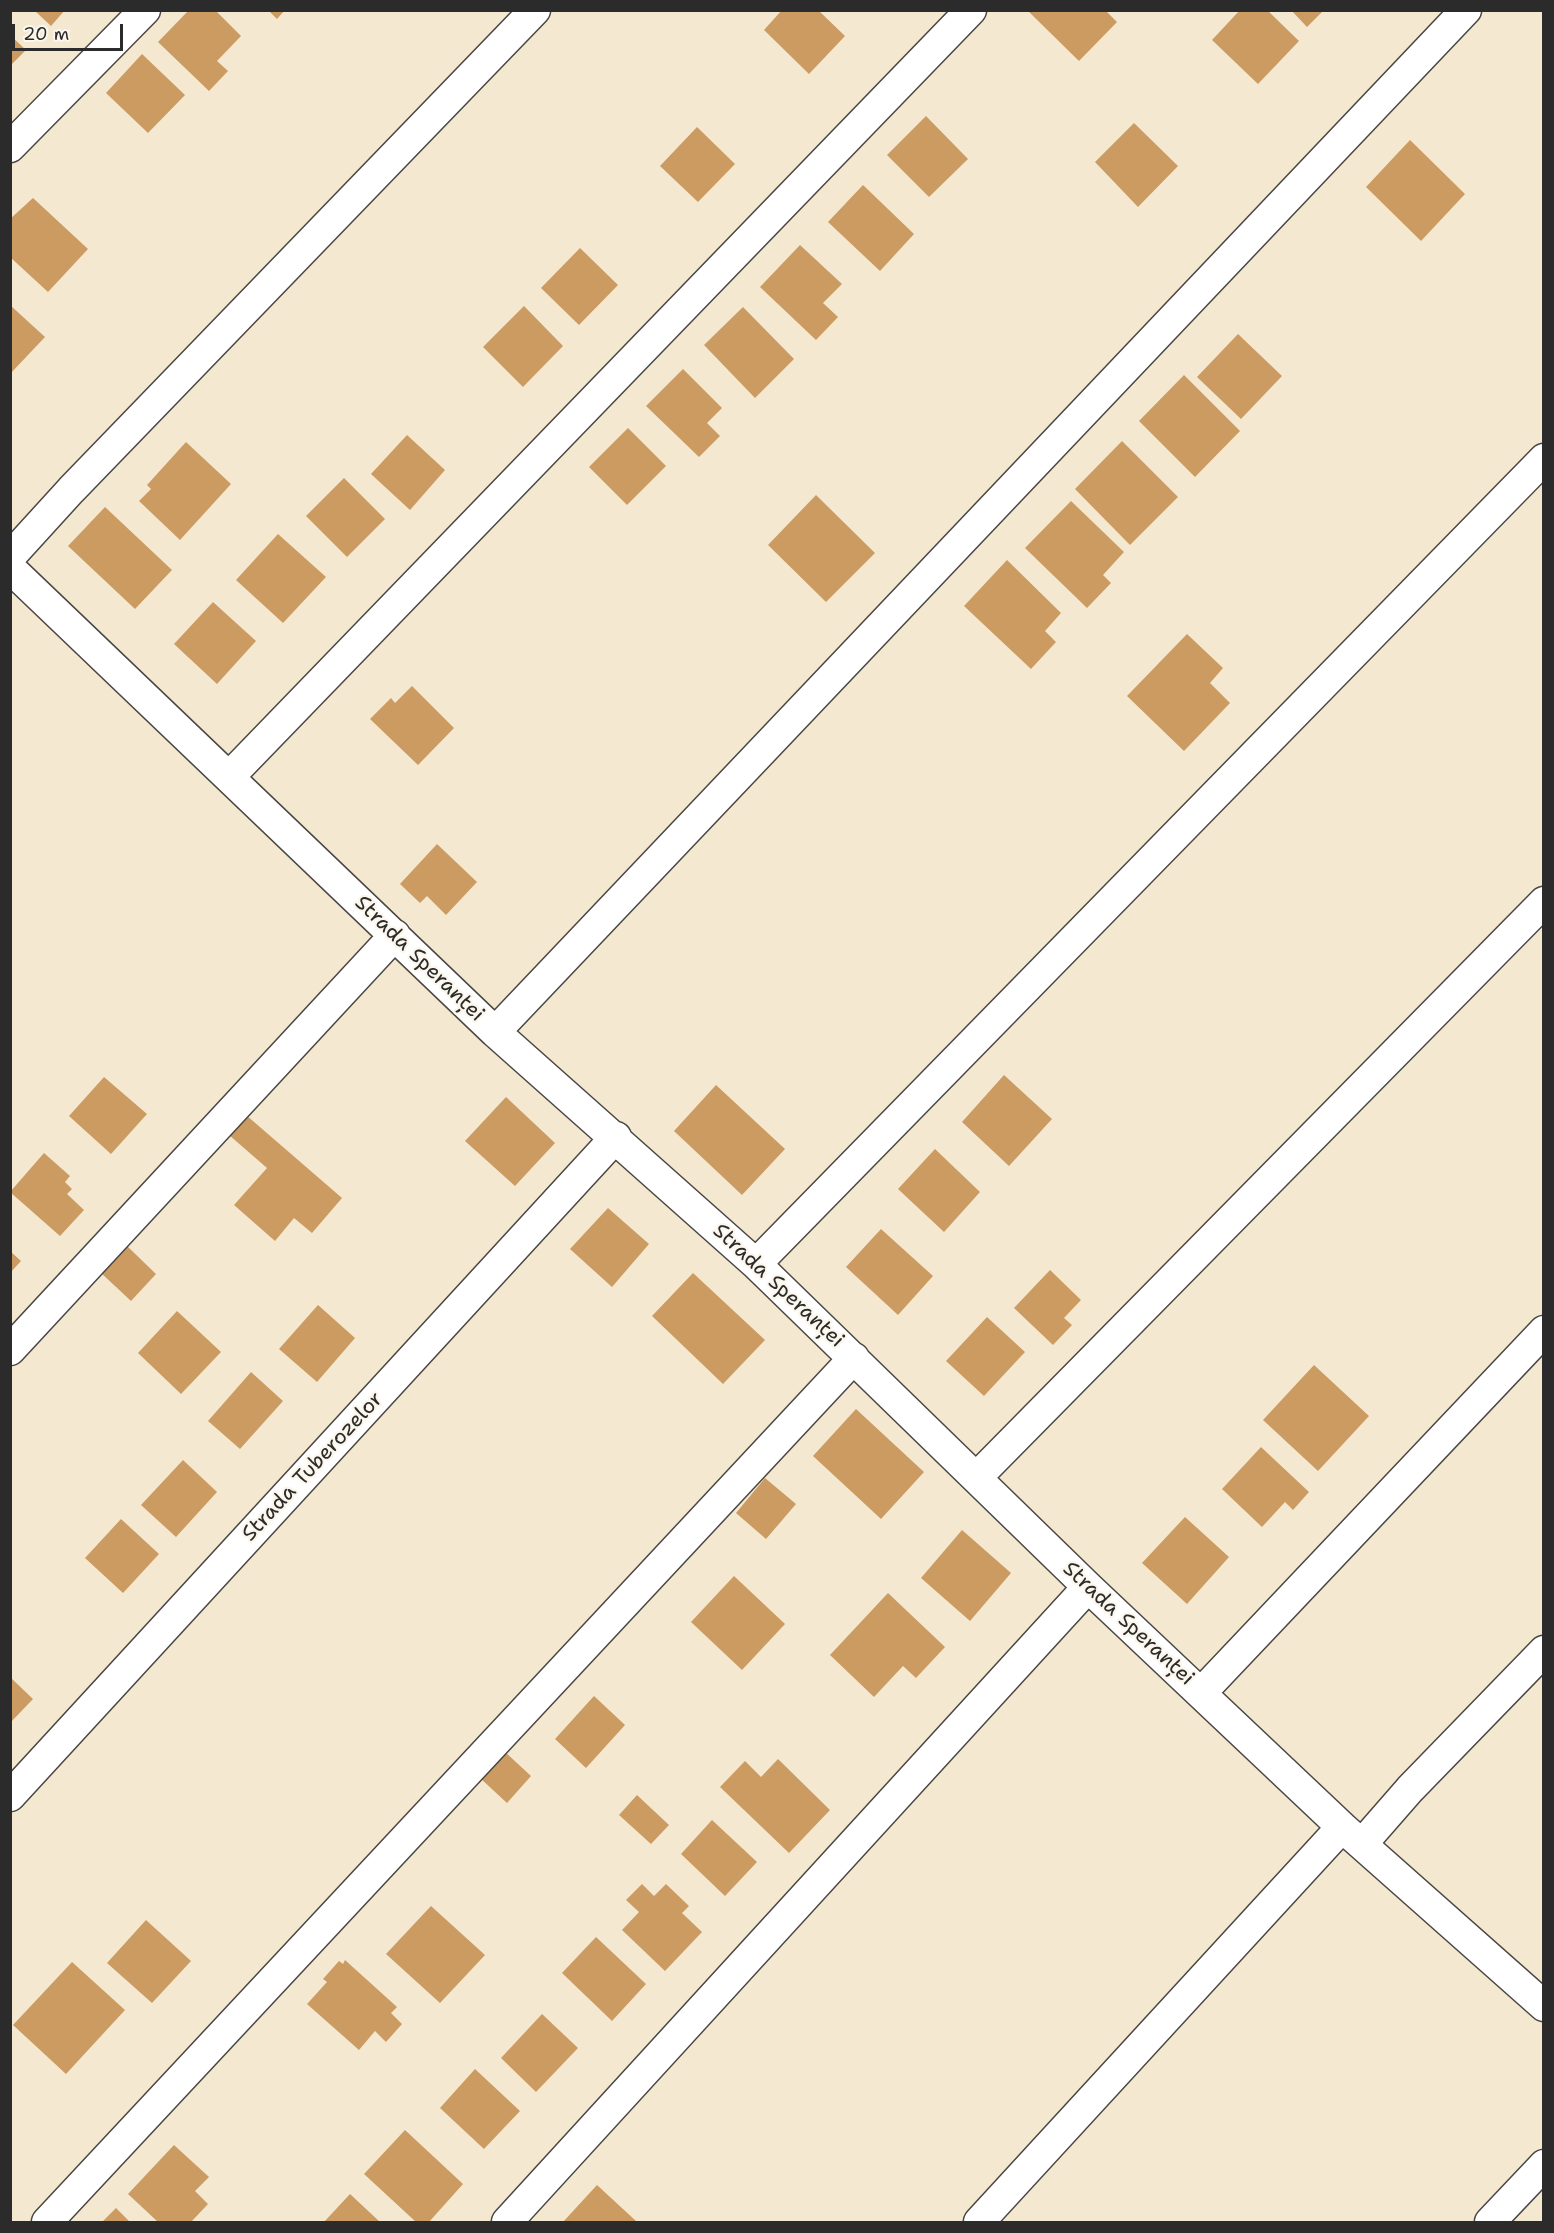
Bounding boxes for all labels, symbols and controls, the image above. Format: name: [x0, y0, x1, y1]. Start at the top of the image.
scale bar: [15, 12, 126, 50]
text: 20 m: [23, 22, 69, 46]
street label: Strada Speranței: [349, 891, 489, 1027]
street label: Strada Speranței: [707, 1219, 849, 1353]
street label: Strada Tuberozelor: [237, 1387, 389, 1547]
street label: Strada Speranței: [1057, 1557, 1199, 1691]

